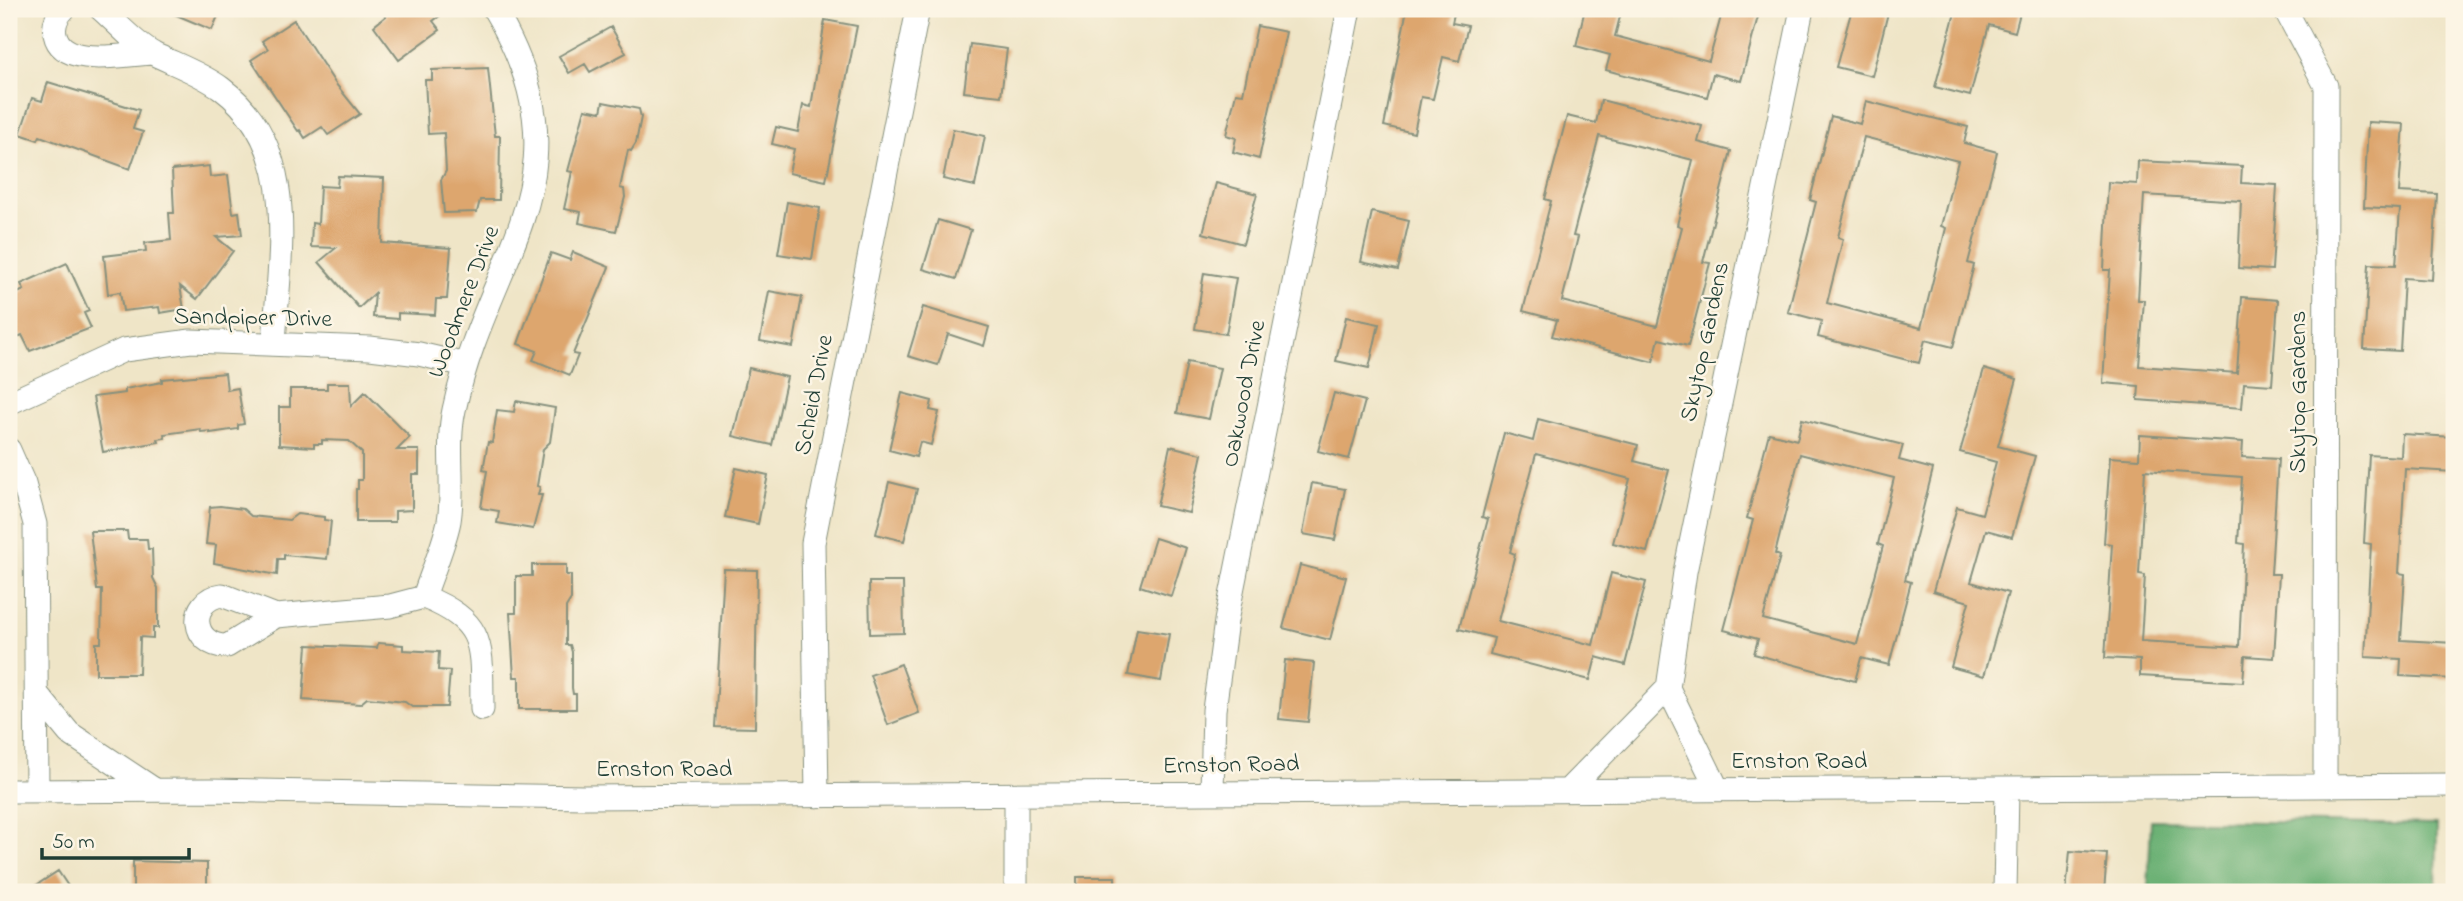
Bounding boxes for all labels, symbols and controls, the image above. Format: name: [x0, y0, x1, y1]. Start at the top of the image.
street label: Woodmere Drive: [420, 220, 510, 383]
street label: Skytop Gardens: [1672, 259, 1741, 425]
street label: Sandpiper Drive: [173, 300, 333, 338]
street label: Skytop Gardens: [2282, 311, 2318, 473]
street label: Oakwood Drive: [1214, 317, 1276, 471]
street label: Scheid Drive: [786, 331, 844, 458]
street label: Ernston Road: [1731, 745, 1868, 780]
street label: Ernston Road: [1162, 747, 1300, 785]
street label: Ernston Road: [596, 753, 733, 788]
scale bar: [42, 817, 189, 861]
text: 50 m: [52, 828, 95, 858]

